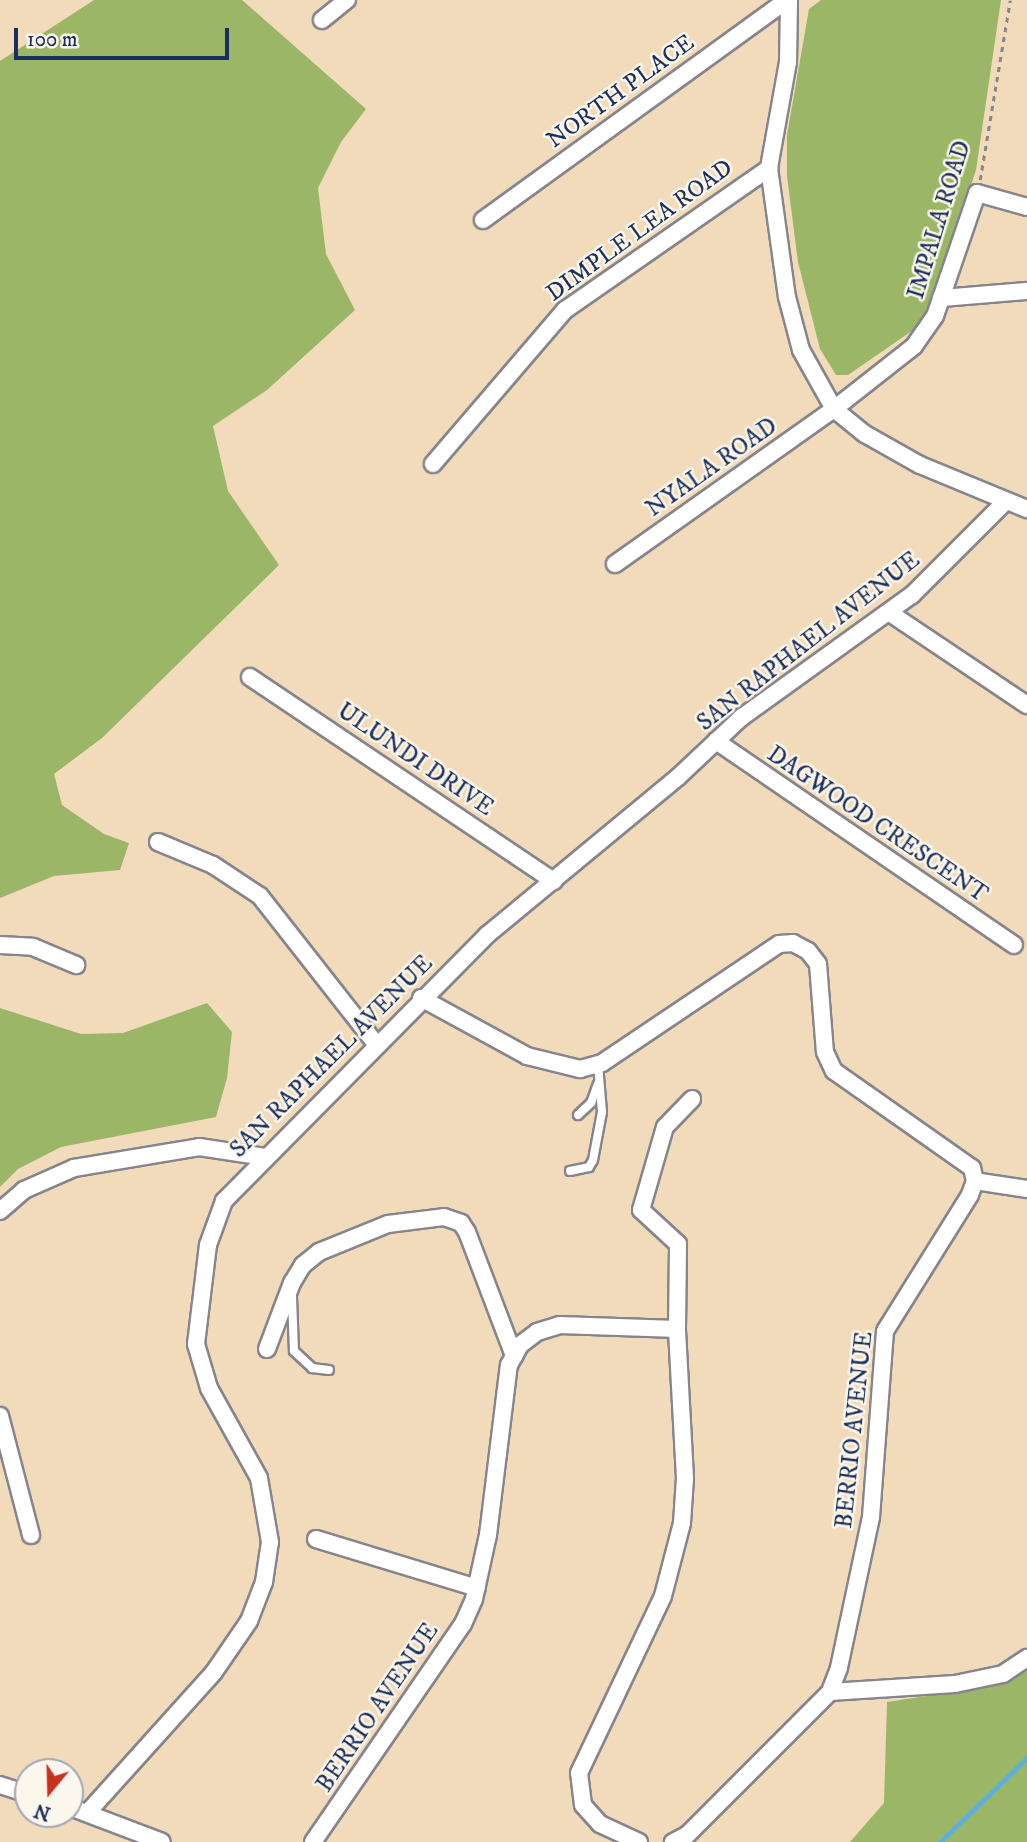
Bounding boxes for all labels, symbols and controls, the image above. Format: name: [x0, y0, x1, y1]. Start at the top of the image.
scale bar: [18, 14, 233, 58]
text: 100 m: [27, 27, 78, 53]
street label: NORTH PLACE: [542, 29, 700, 155]
street label: IMPALA ROAD: [902, 137, 978, 303]
street label: DIMPLE LEA ROAD: [541, 154, 739, 308]
street label: NYALA ROAD: [641, 412, 783, 524]
street label: SAN RAPHAEL AVENUE: [692, 546, 926, 738]
street label: ULUNDI DRIVE: [331, 697, 499, 823]
street label: DAGWOOD CRESCENT: [761, 740, 993, 910]
street label: SAN RAPHAEL AVENUE: [225, 950, 439, 1164]
street label: BERRIO AVENUE: [830, 1330, 880, 1530]
street label: BERRIO AVENUE: [311, 1618, 445, 1798]
north arrow: [14, 1758, 84, 1828]
text: N: [32, 1798, 54, 1825]

